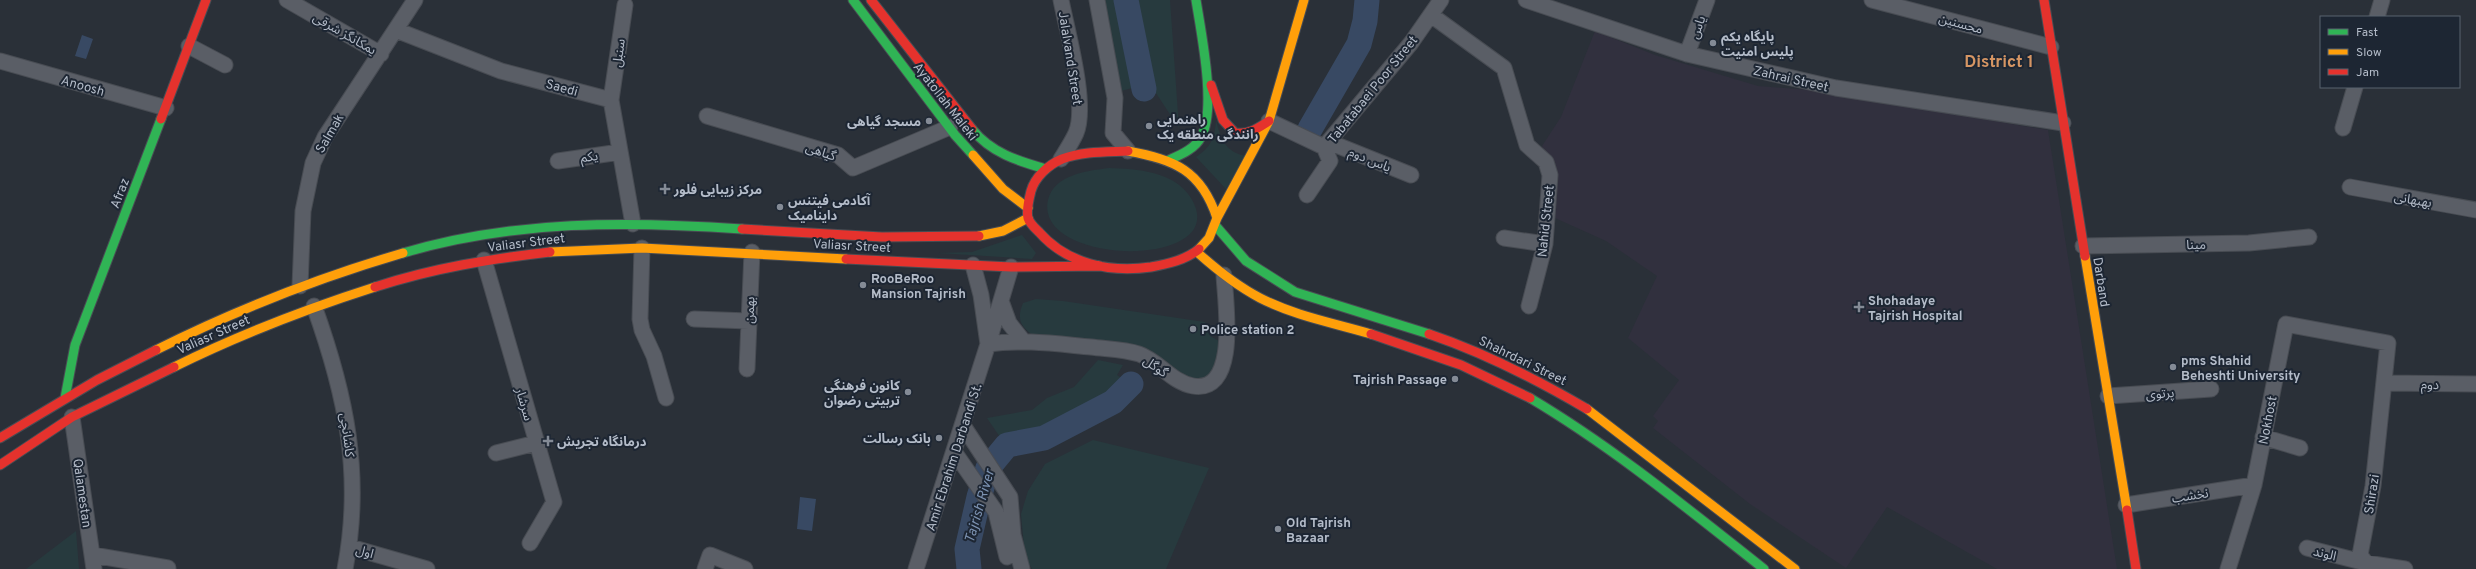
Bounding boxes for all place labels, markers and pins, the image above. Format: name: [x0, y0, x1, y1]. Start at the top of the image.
place label: پایگاه یکم پلیس امنیت: [1721, 29, 1794, 61]
marker: پایگاه یکم پلیس امنیت: [1708, 38, 1718, 48]
place label: راهنمایی رانندگی منطقه یک: [1157, 113, 1259, 144]
place label: مسجد گیاهی: [847, 114, 921, 131]
marker: مسجد گیاهی: [924, 116, 934, 126]
marker: راهنمایی رانندگی منطقه یک: [1144, 121, 1154, 131]
marker: مرکز زیبایی فلور: [659, 183, 671, 195]
place label: مرکز زیبایی فلور: [673, 183, 762, 199]
place label: آکادمی فیتنس داینامیک: [788, 193, 871, 225]
marker: آکادمی فیتنس داینامیک: [775, 202, 785, 212]
place label: RooBeRoo Mansion Tajrish: [871, 272, 966, 303]
marker: RooBeRoo Mansion Tajrish: [858, 280, 868, 290]
place label: Shohadaye Tajrish Hospital: [1868, 294, 1963, 325]
marker: Shohadaye Tajrish Hospital: [1853, 301, 1865, 313]
place label: Police station 2: [1201, 323, 1294, 339]
marker: Police station 2: [1188, 324, 1198, 334]
place label: pms Shahid Beheshti University: [2181, 354, 2301, 385]
marker: pms Shahid Beheshti University: [2168, 362, 2178, 372]
place label: Tajrish Passage: [1353, 373, 1447, 389]
marker: Tajrish Passage: [1450, 374, 1460, 384]
place label: کانون فرهنگی تربیتی رضوان: [824, 378, 900, 410]
marker: کانون فرهنگی تربیتی رضوان: [903, 387, 913, 397]
place label: بانک رسالت: [863, 432, 931, 448]
marker: بانک رسالت: [934, 433, 944, 443]
place label: درمانگاه تجریش: [557, 434, 647, 451]
marker: درمانگاه تجریش: [542, 435, 554, 447]
place label: Old Tajrish Bazaar: [1286, 516, 1351, 547]
marker: Old Tajrish Bazaar: [1273, 524, 1283, 534]

